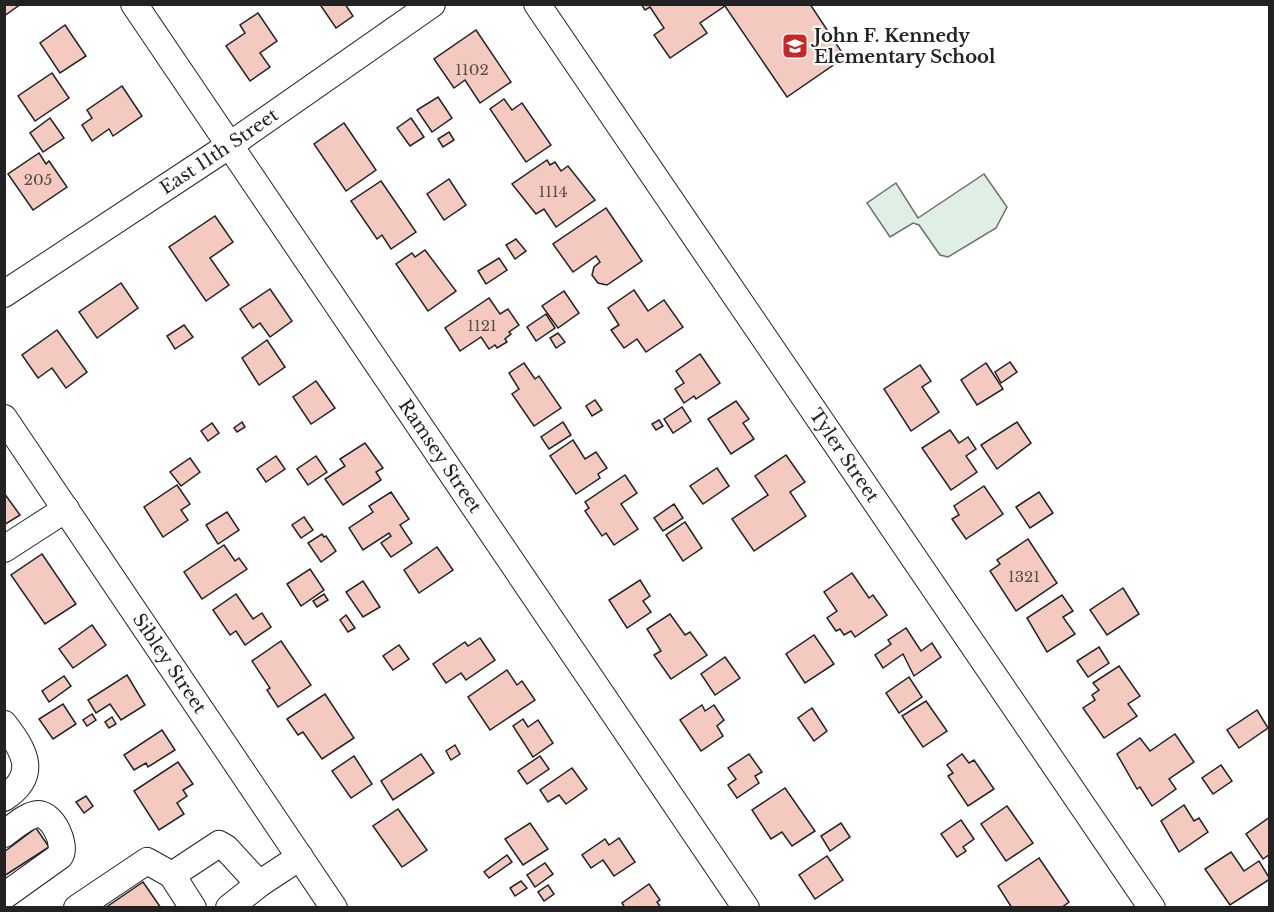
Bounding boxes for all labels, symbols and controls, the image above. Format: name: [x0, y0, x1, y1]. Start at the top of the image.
place label: John F. Kennedy Elementary School: [810, 25, 996, 68]
school or university icon: John F. Kennedy Elementary School: [780, 31, 810, 61]
house number: 1102: [455, 60, 489, 79]
street label: East 11th Street: [156, 104, 283, 199]
house number: 205: [24, 170, 52, 189]
house number: 1114: [539, 182, 567, 201]
house number: 1121: [467, 316, 497, 335]
street label: Ramsey Street: [394, 395, 486, 517]
street label: Tyler Street: [805, 404, 884, 507]
house number: 1321: [1008, 567, 1040, 586]
street label: Sibley Street: [128, 609, 211, 718]

